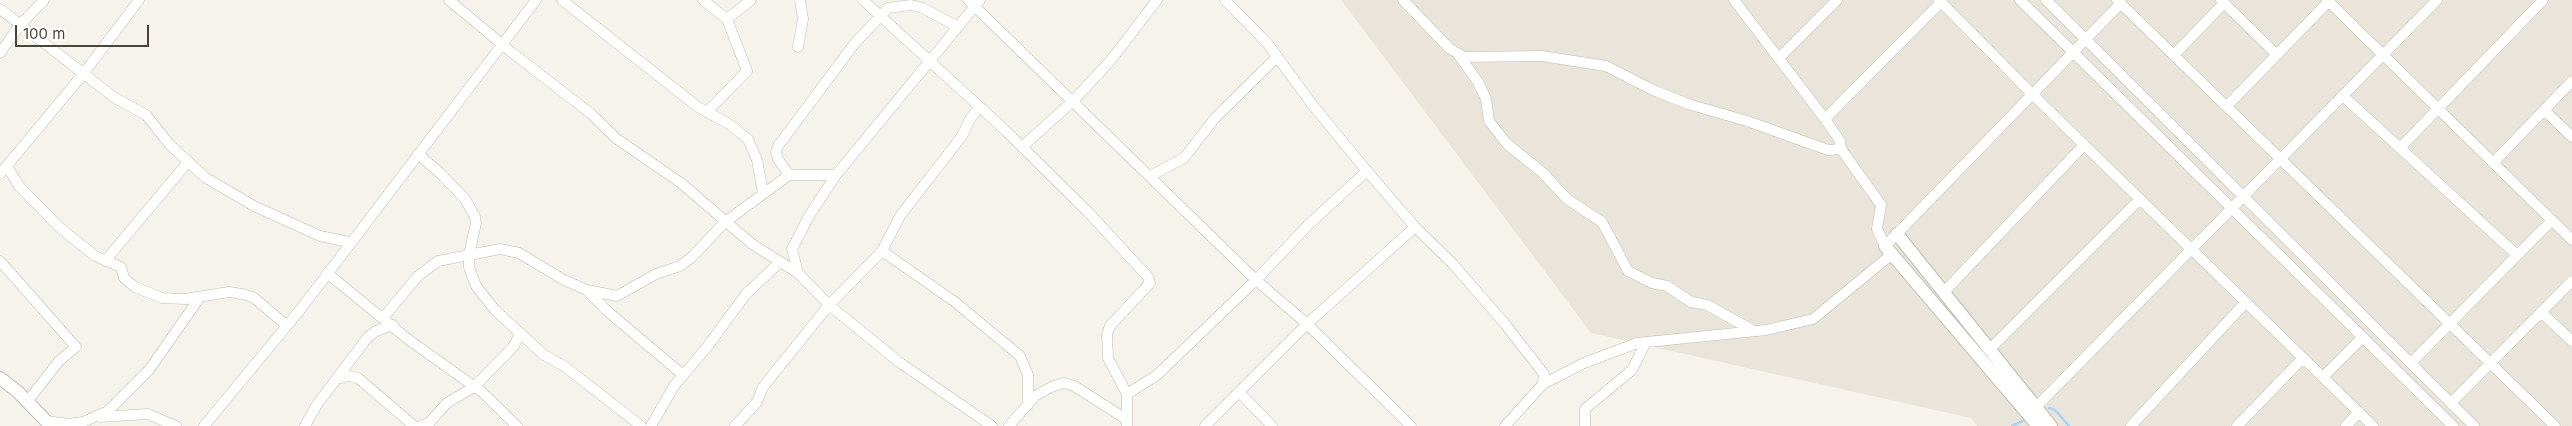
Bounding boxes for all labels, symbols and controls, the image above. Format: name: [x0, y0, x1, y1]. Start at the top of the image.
scale bar: [18, 15, 151, 47]
text: 100 m: [23, 24, 65, 43]

